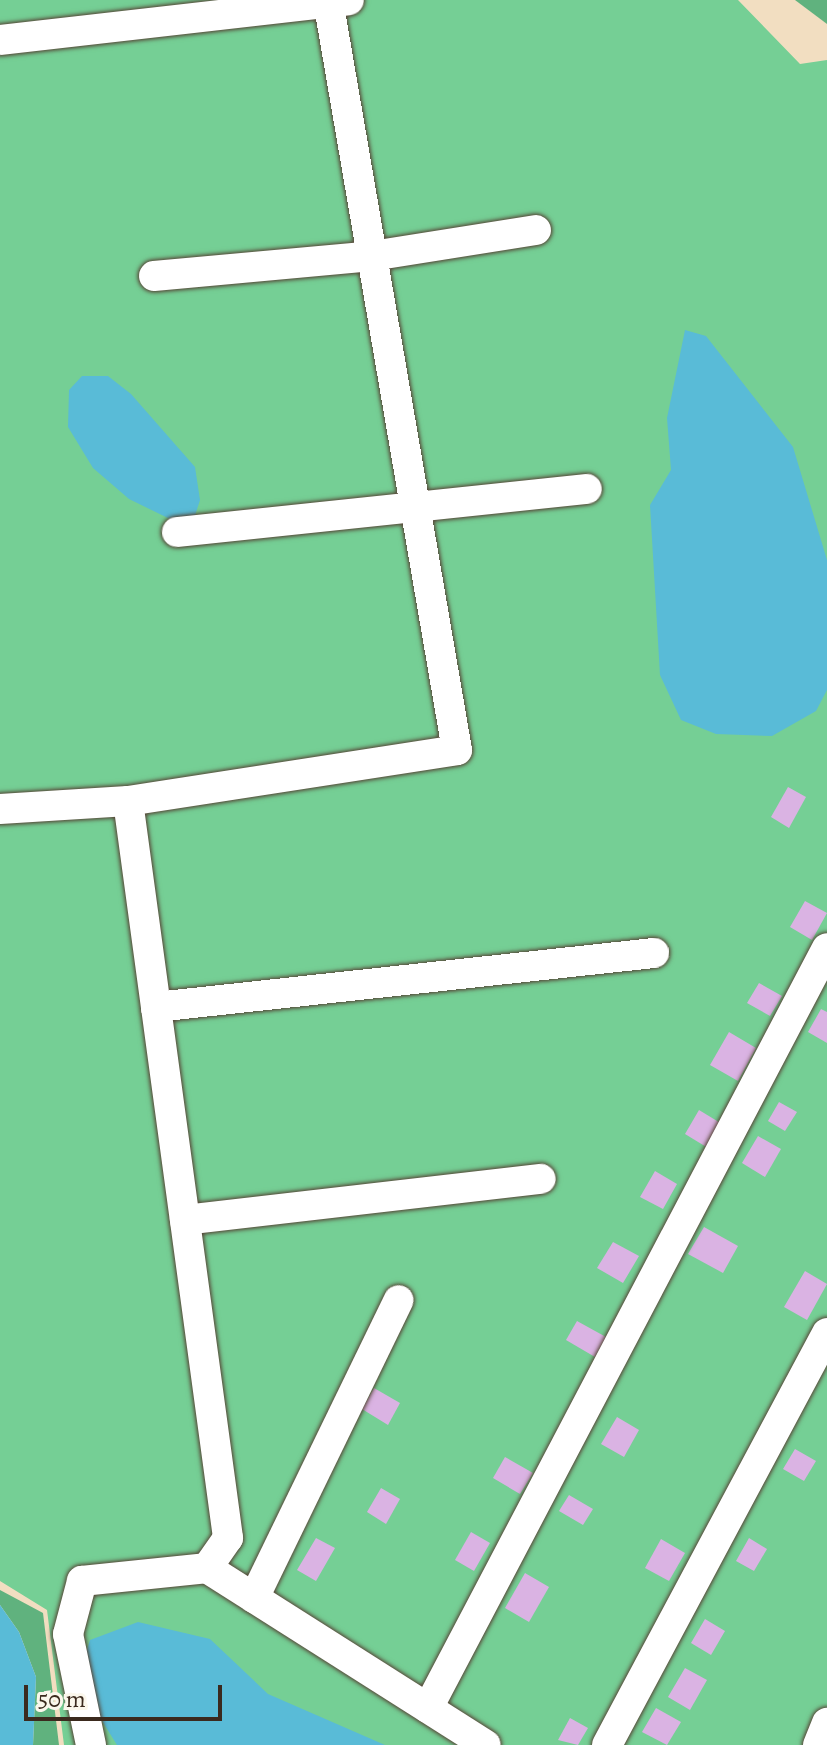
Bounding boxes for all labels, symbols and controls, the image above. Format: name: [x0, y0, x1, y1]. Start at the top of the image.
scale bar: [28, 1669, 226, 1719]
text: 50 m: [38, 1683, 86, 1715]

